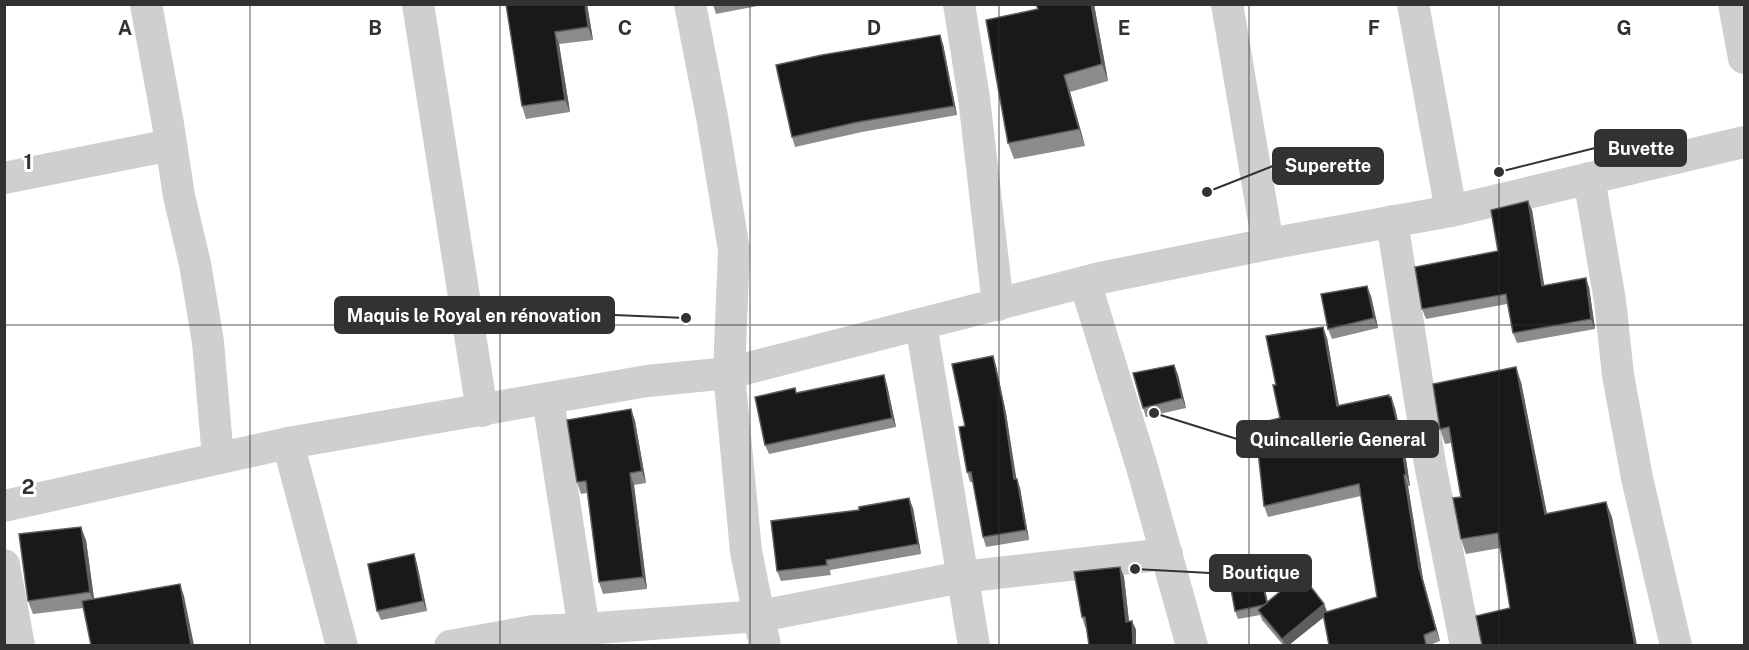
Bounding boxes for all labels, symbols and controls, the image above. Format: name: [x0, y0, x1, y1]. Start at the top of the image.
text: A: [118, 16, 132, 40]
text: B: [368, 16, 382, 40]
text: C: [618, 16, 632, 40]
text: D: [867, 16, 881, 40]
text: E: [1118, 16, 1130, 40]
text: F: [1368, 16, 1380, 40]
text: G: [1616, 16, 1632, 40]
callout: Buvette: [1595, 130, 1686, 166]
text: Buvette: [1608, 138, 1674, 159]
callout: Superette: [1273, 148, 1383, 184]
text: 1: [24, 150, 32, 174]
text: Superette: [1285, 155, 1371, 176]
callout: Maquis le Royal en rénovation: [335, 297, 614, 333]
text: Maquis le Royal en rénovation: [347, 305, 601, 326]
callout: Quincallerie General: [1237, 421, 1438, 457]
text: Quincallerie General: [1250, 429, 1426, 450]
text: 2: [22, 475, 34, 499]
callout: Boutique: [1210, 555, 1311, 591]
text: Boutique: [1222, 562, 1300, 583]

